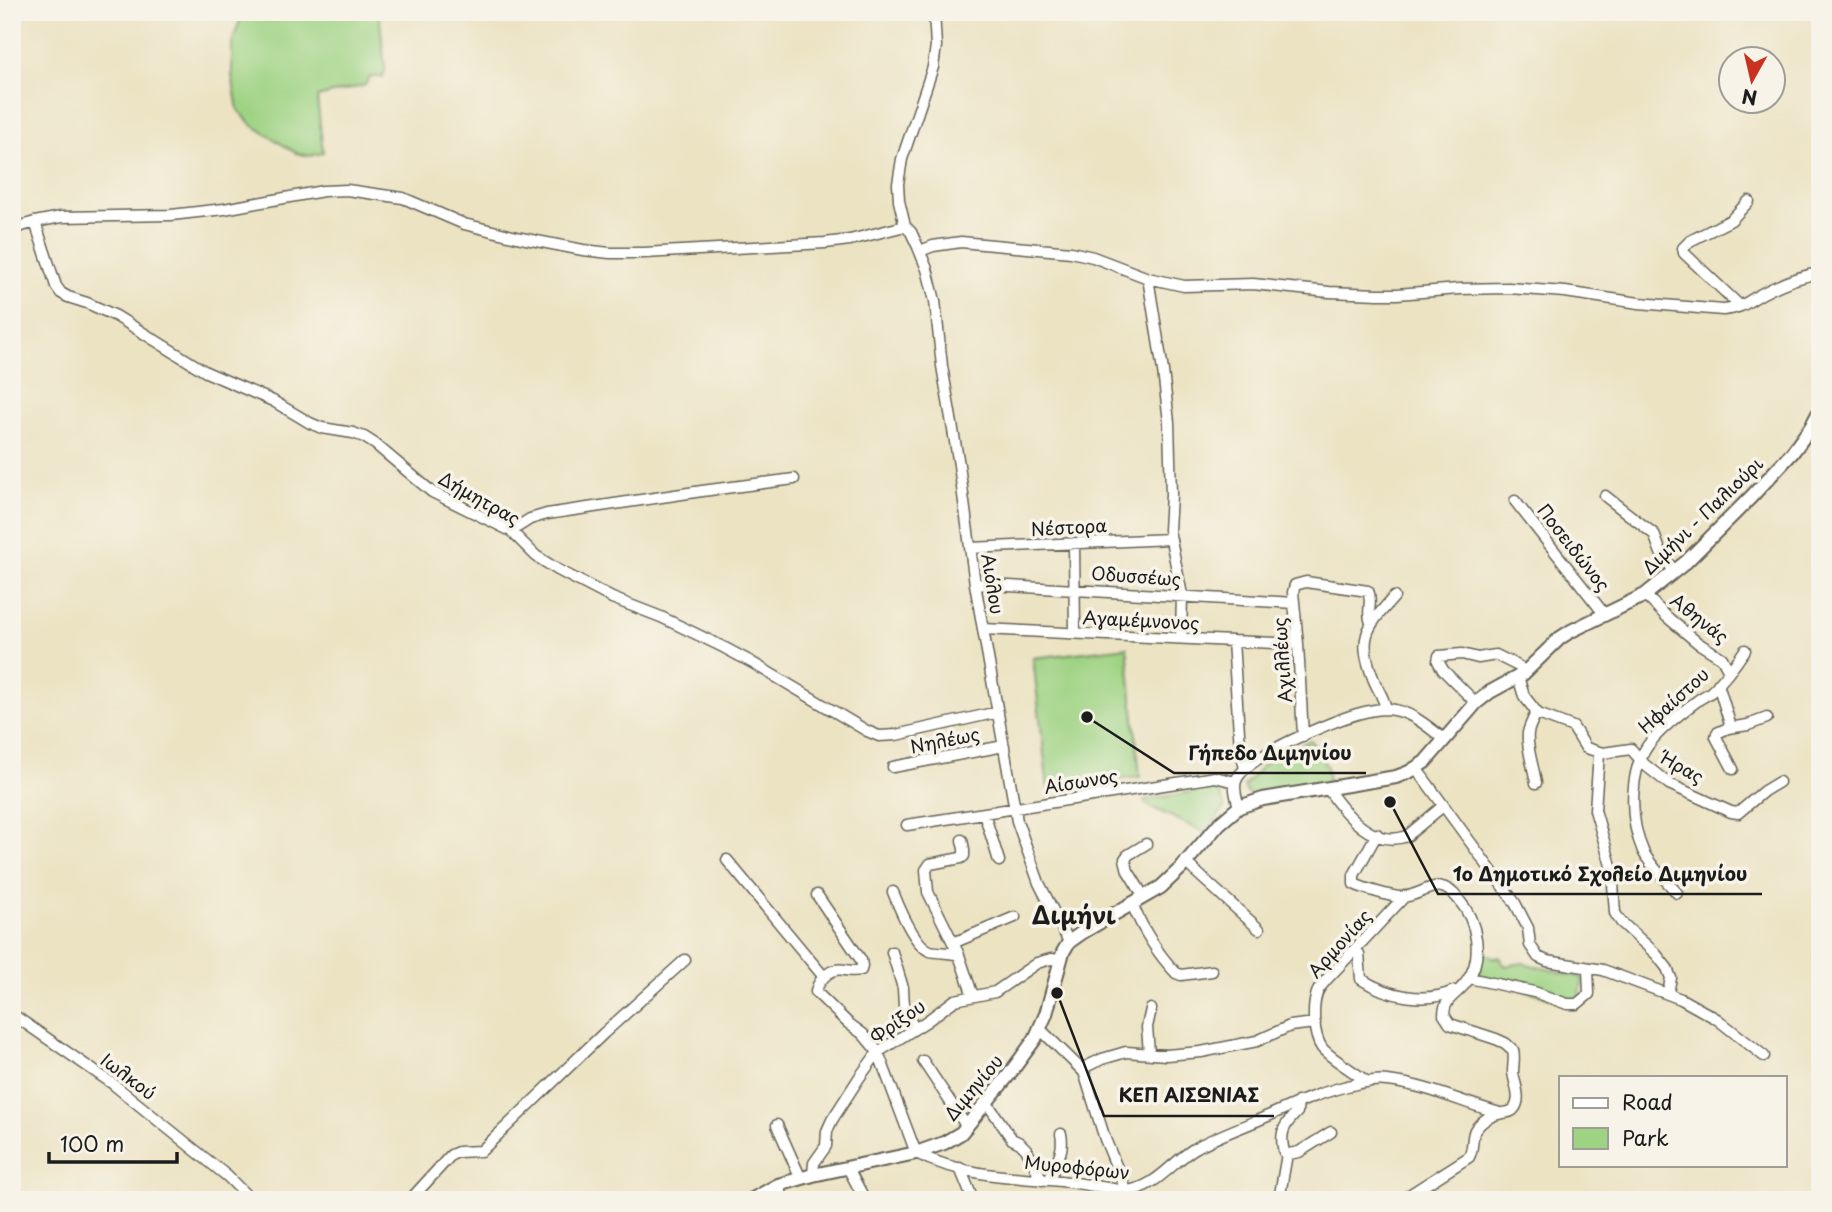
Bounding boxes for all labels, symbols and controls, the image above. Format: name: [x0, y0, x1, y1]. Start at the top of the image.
north arrow: [1716, 46, 1786, 116]
text: N: [1740, 83, 1759, 113]
street label: Διμήνι - Παλιούρι: [1635, 450, 1769, 580]
street label: Δήμητρας: [434, 464, 525, 531]
street label: Ποσειδώνος: [1531, 498, 1617, 596]
street label: Νέστορα: [1030, 511, 1108, 542]
street label: Αιόλου: [975, 551, 1012, 616]
street label: Οδυσσέως: [1090, 559, 1182, 592]
street label: Αθηνάς: [1665, 586, 1735, 649]
street label: Αγαμέμνονος: [1082, 603, 1200, 636]
street label: Αχιλλέως: [1265, 617, 1298, 704]
street label: Ηφαίστου: [1632, 661, 1714, 739]
street label: Νηλέως: [908, 720, 982, 759]
callout: Γήπεδο Διμηνίου: [1174, 733, 1366, 773]
text: Γήπεδο Διμηνίου: [1188, 738, 1352, 766]
street label: Ήρας: [1654, 742, 1709, 789]
street label: Αίσωνος: [1042, 761, 1120, 800]
callout: 1ο Δημοτικό Σχολείο Διμηνίου: [1438, 854, 1762, 894]
text: 1ο Δημοτικό Σχολείο Διμηνίου: [1453, 859, 1747, 887]
district label: Διμήνι: [1032, 896, 1116, 932]
street label: Αρμονίας: [1301, 903, 1377, 983]
street label: Φρίξου: [864, 992, 930, 1050]
street label: Ιωλκού: [95, 1046, 162, 1106]
street label: Διμηνίου: [937, 1048, 1009, 1126]
callout: ΚΕΠ ΑΙΣΩΝΙΑΣ: [1104, 1076, 1274, 1116]
legend: [1559, 1076, 1786, 1166]
text: ΚΕΠ ΑΙΣΩΝΙΑΣ: [1119, 1080, 1260, 1108]
text: Road: [1622, 1085, 1673, 1117]
scale bar: [49, 1121, 177, 1165]
text: Park: [1622, 1121, 1669, 1153]
text: 100 m: [60, 1127, 124, 1159]
street label: Μυροφόρων: [1023, 1148, 1131, 1185]

